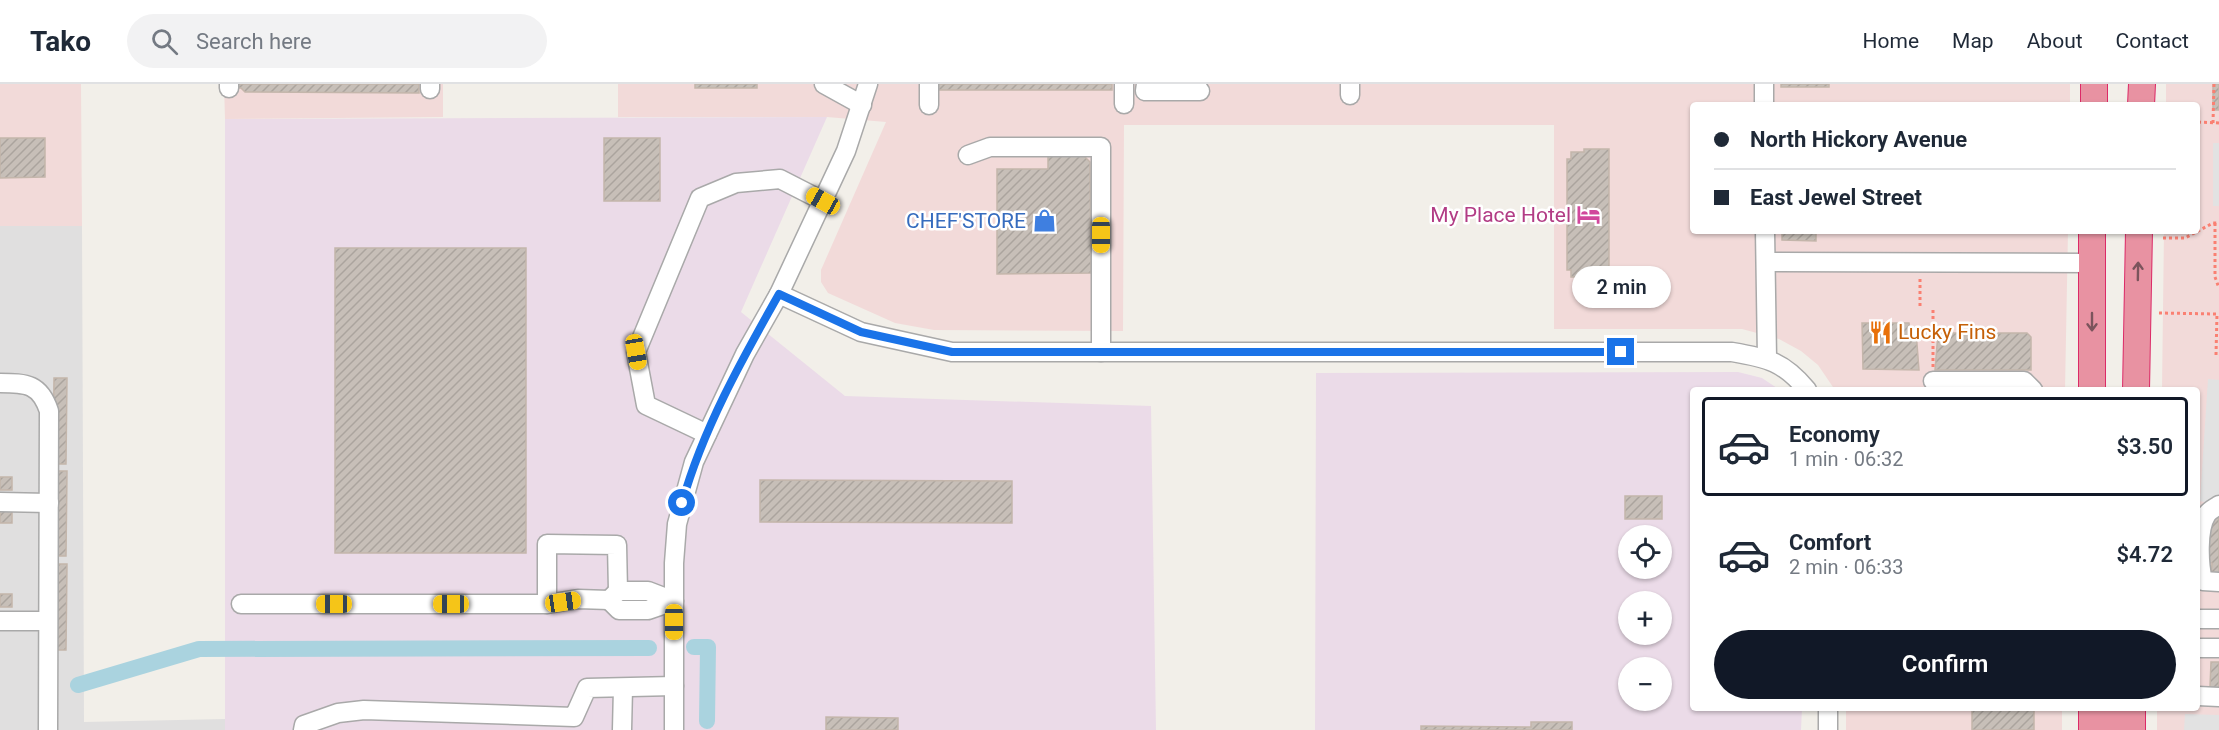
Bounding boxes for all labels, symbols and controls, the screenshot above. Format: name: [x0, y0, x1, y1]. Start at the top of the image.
search box: [127, 14, 547, 68]
text: Tako: [30, 25, 91, 58]
icon: search: [148, 25, 181, 58]
text: Search here: [196, 29, 312, 54]
text: Home: [1863, 29, 1919, 53]
text: Map: [1952, 29, 1994, 53]
text: About: [2027, 29, 2083, 53]
text: Contact: [2116, 29, 2189, 53]
text: North Hickory Avenue: [1750, 127, 1967, 152]
car: [803, 184, 843, 218]
text: East Jewel Street: [1750, 185, 1922, 210]
hotel icon: My Place Hotel: [1576, 202, 1602, 228]
place label: My Place Hotel: [1430, 203, 1571, 227]
shop icon: CHEF'STORE: [1031, 208, 1057, 234]
place label: CHEF'STORE: [906, 209, 1026, 233]
car: [1092, 217, 1110, 253]
one-way arrow: [2133, 262, 2144, 282]
callout: 2 min: [1572, 265, 1670, 307]
text: 2 min: [1596, 275, 1647, 299]
one-way arrow: [2086, 311, 2098, 331]
restaurant icon: Lucky Fins: [1867, 319, 1893, 345]
place label: Lucky Fins: [1898, 320, 1996, 344]
car: [624, 333, 648, 371]
route end: [1607, 338, 1634, 365]
icon: car: [1717, 420, 1771, 474]
text: Economy: [1789, 422, 1880, 447]
text: $3.50: [2116, 434, 2173, 459]
text: 1 min · 06:32: [1789, 447, 1904, 471]
route start: [668, 489, 695, 516]
map controls: [1618, 525, 1672, 711]
button: locate: [1618, 525, 1672, 579]
icon: car: [1717, 528, 1771, 582]
text: Comfort: [1789, 530, 1871, 555]
text: $4.72: [2116, 542, 2173, 567]
text: 2 min · 06:33: [1789, 555, 1904, 579]
car: [544, 591, 582, 613]
button: +: [1618, 591, 1672, 645]
car: [316, 595, 352, 613]
car: [433, 595, 469, 613]
car: [665, 604, 683, 640]
button: Confirm: [1714, 630, 2176, 699]
button: −: [1618, 657, 1672, 711]

